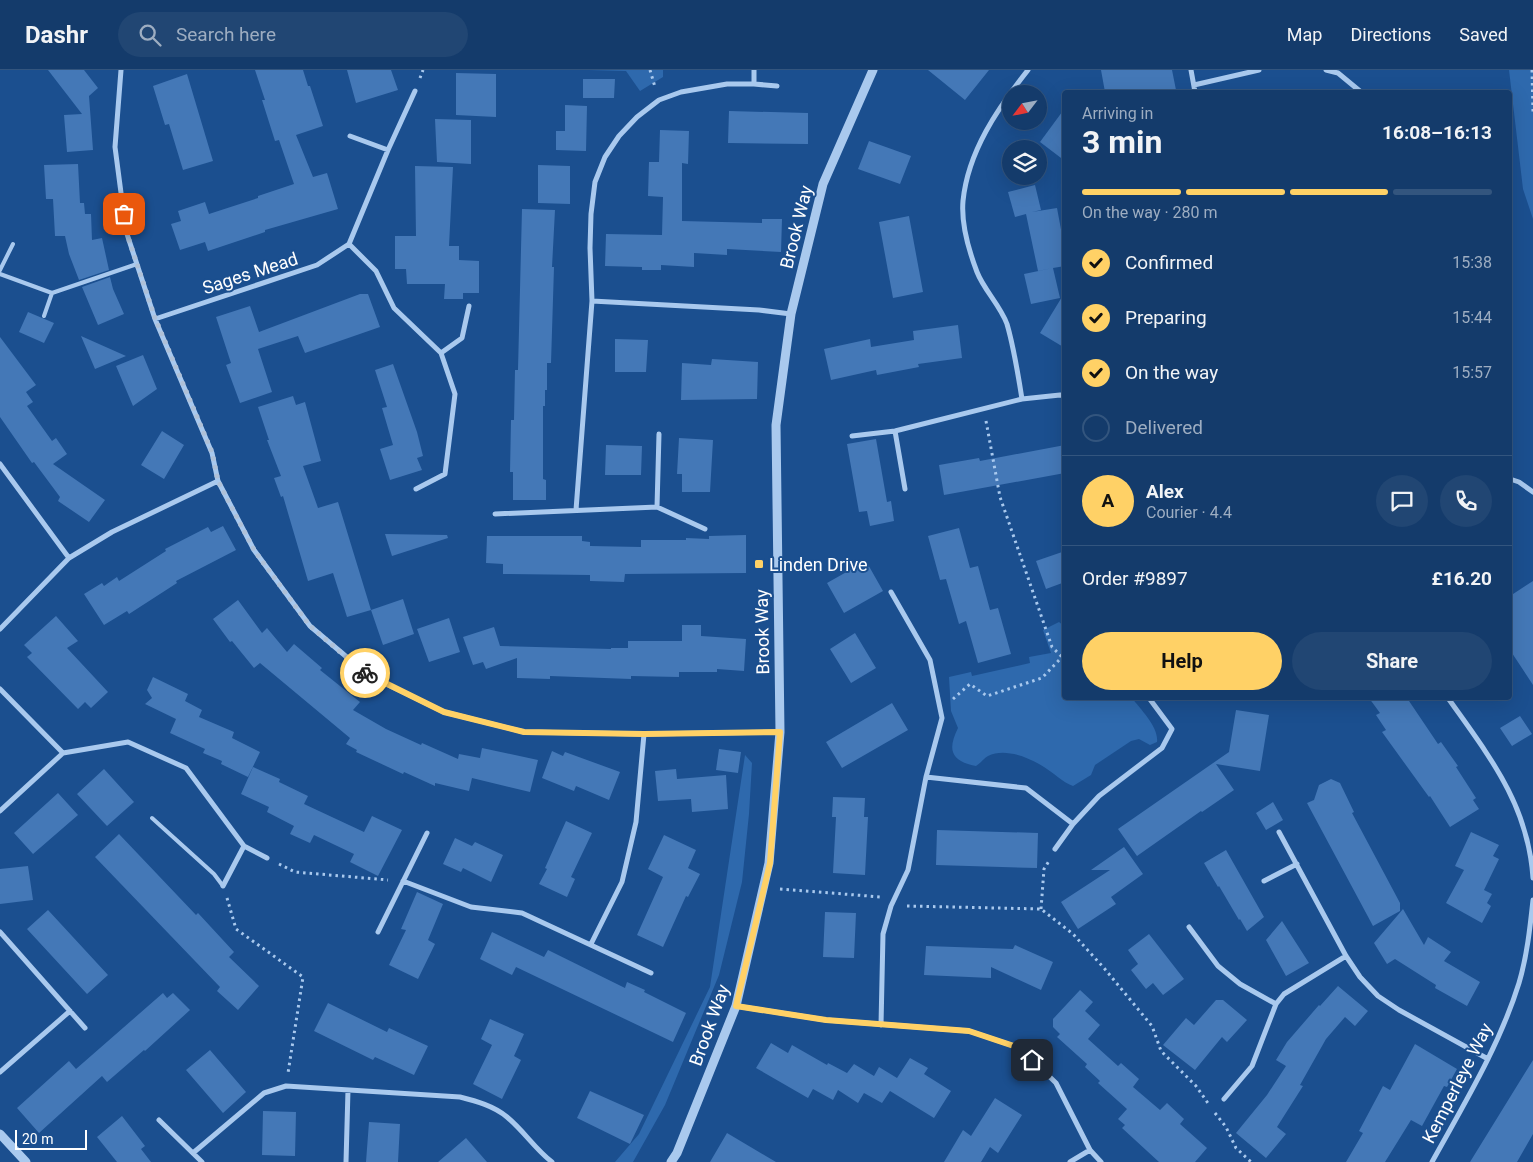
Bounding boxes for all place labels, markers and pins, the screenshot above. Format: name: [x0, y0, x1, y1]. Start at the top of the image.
pin: [103, 193, 145, 235]
place label: Linden Drive: [769, 554, 868, 575]
marker: Linden Drive: [753, 558, 765, 570]
pin: [1011, 1039, 1053, 1081]

